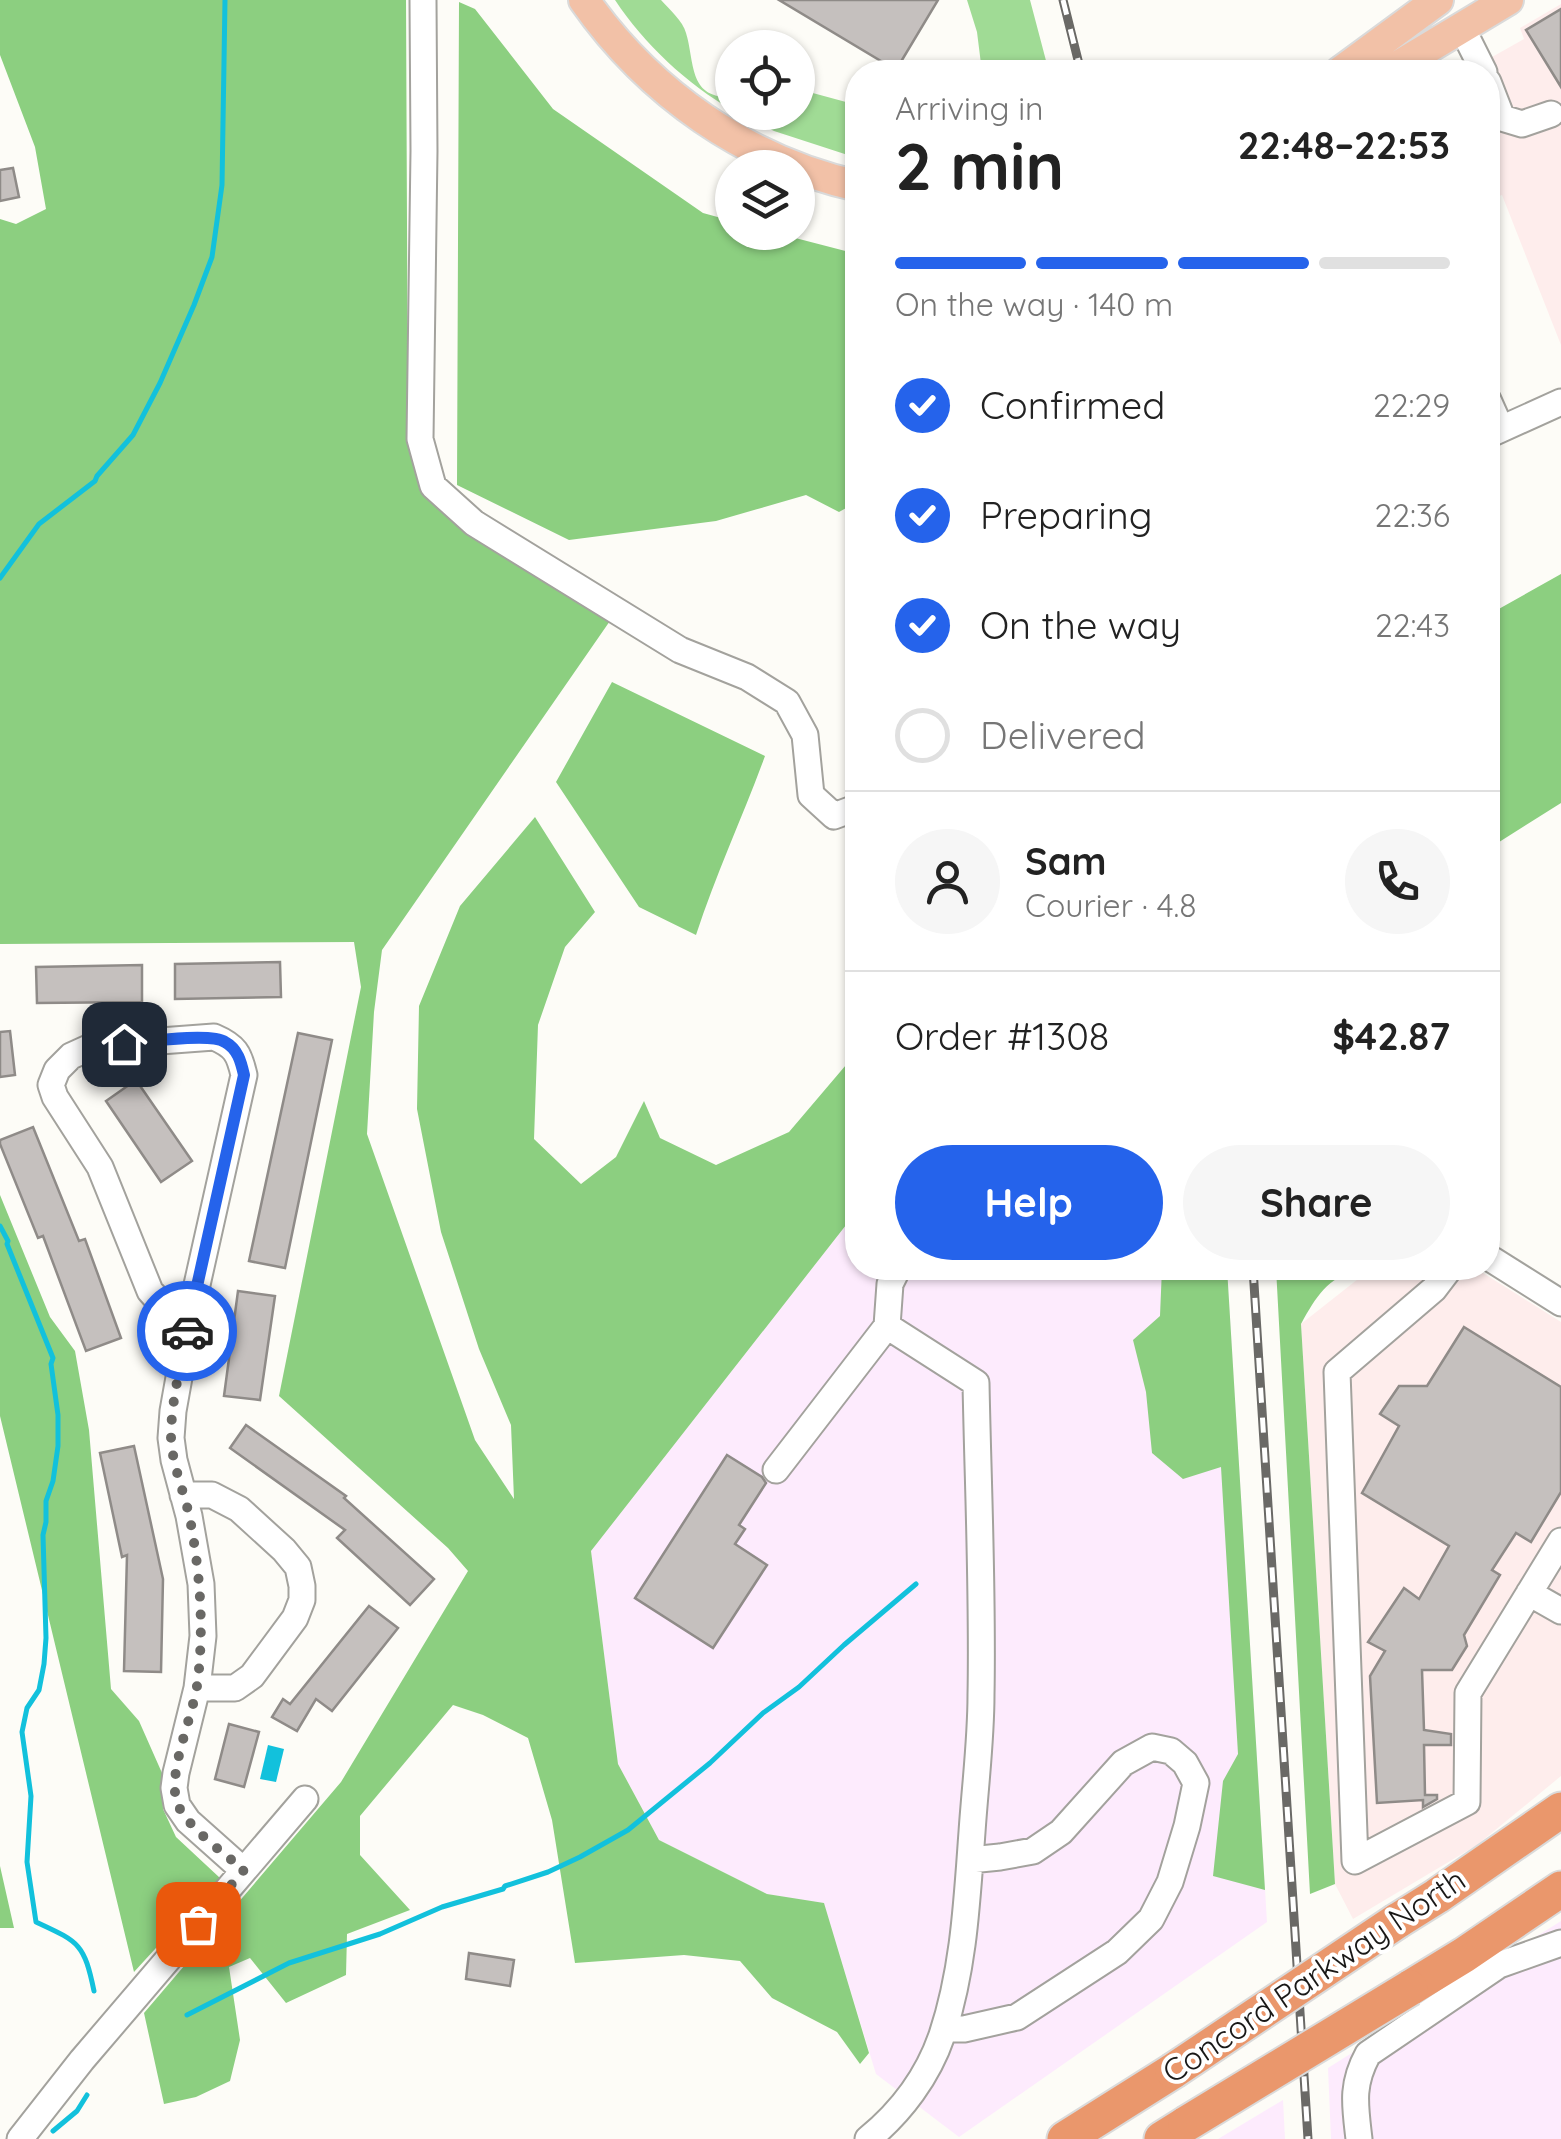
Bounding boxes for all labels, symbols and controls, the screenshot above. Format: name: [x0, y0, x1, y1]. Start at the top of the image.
map controls: [715, 30, 815, 250]
button: locate: [715, 30, 815, 130]
text: Arriving in: [895, 88, 1044, 128]
text: 22:48–22:53: [1238, 121, 1450, 169]
text: 2 min: [895, 125, 1064, 206]
button: layers: [715, 150, 815, 250]
text: On the way · 140 m: [895, 284, 1173, 324]
icon: check: [895, 378, 950, 433]
text: Confirmed: [980, 381, 1165, 429]
text: 22:29: [1373, 385, 1450, 425]
icon: check: [895, 488, 950, 543]
text: Preparing: [980, 491, 1152, 539]
text: 22:36: [1375, 495, 1450, 535]
icon: check: [895, 598, 950, 653]
text: On the way: [980, 601, 1181, 649]
text: 22:43: [1375, 605, 1450, 645]
text: Delivered: [980, 711, 1146, 759]
button: person: [895, 829, 1000, 934]
button: phone: [1345, 829, 1450, 934]
text: Sam: [1025, 837, 1107, 885]
text: Courier · 4.8: [1025, 885, 1197, 925]
pin: [82, 1002, 167, 1087]
text: Order #1308: [895, 1012, 1109, 1060]
text: $42.87: [1332, 1012, 1450, 1060]
icon: home: [97, 1017, 152, 1072]
button: Help: [895, 1145, 1163, 1260]
button: Share: [1183, 1145, 1450, 1260]
courier: [137, 1281, 237, 1381]
icon: car: [160, 1304, 215, 1359]
street label: Concord Parkway North: [1154, 1859, 1472, 2091]
pin: [156, 1882, 241, 1967]
icon: bag: [171, 1897, 226, 1952]

